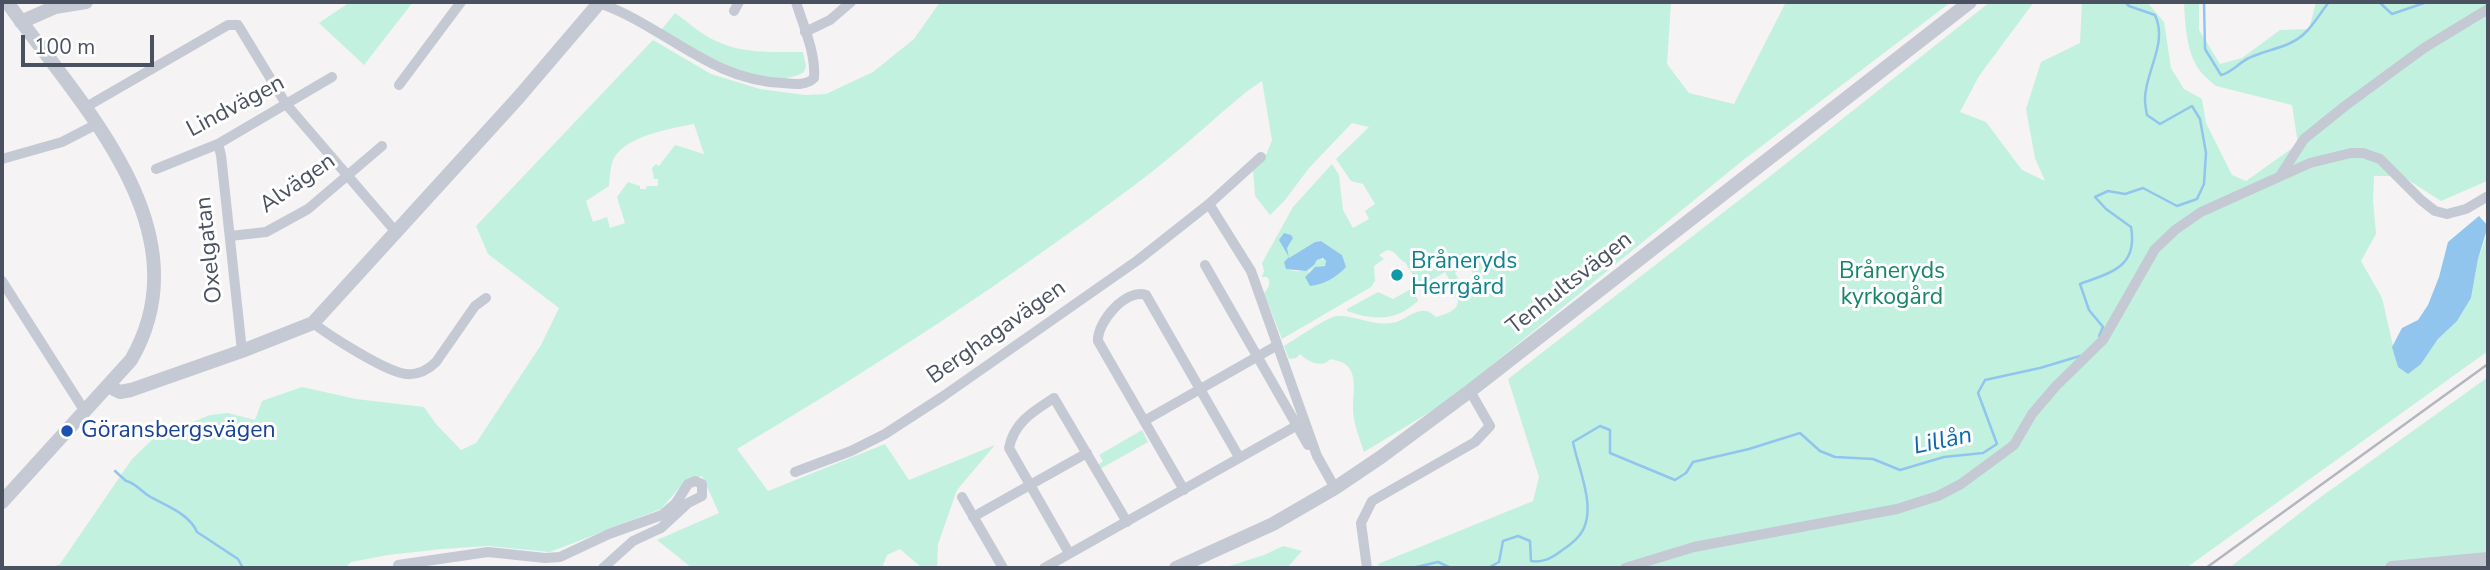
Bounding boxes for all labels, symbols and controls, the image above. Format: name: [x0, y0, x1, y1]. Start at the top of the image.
scale bar: [24, 21, 158, 65]
text: 100 m: [34, 33, 95, 61]
street label: Lindvägen: [182, 70, 290, 144]
street label: Alvägen: [255, 148, 341, 220]
street label: Oxelgatan: [191, 195, 229, 305]
street label: Tenhultsvägen: [1502, 227, 1638, 341]
place label: Bråneryds Herrgård: [1411, 248, 1517, 302]
park label: Bråneryds kyrkogård: [1839, 258, 1945, 312]
marker: Bråneryds Herrgård: [1389, 267, 1405, 283]
street label: Berghagavägen: [922, 275, 1072, 391]
place label: Göransbergsvägen: [81, 417, 276, 445]
water label: Lillån: [1911, 422, 1975, 462]
marker: Göransbergsvägen: [59, 423, 75, 439]

